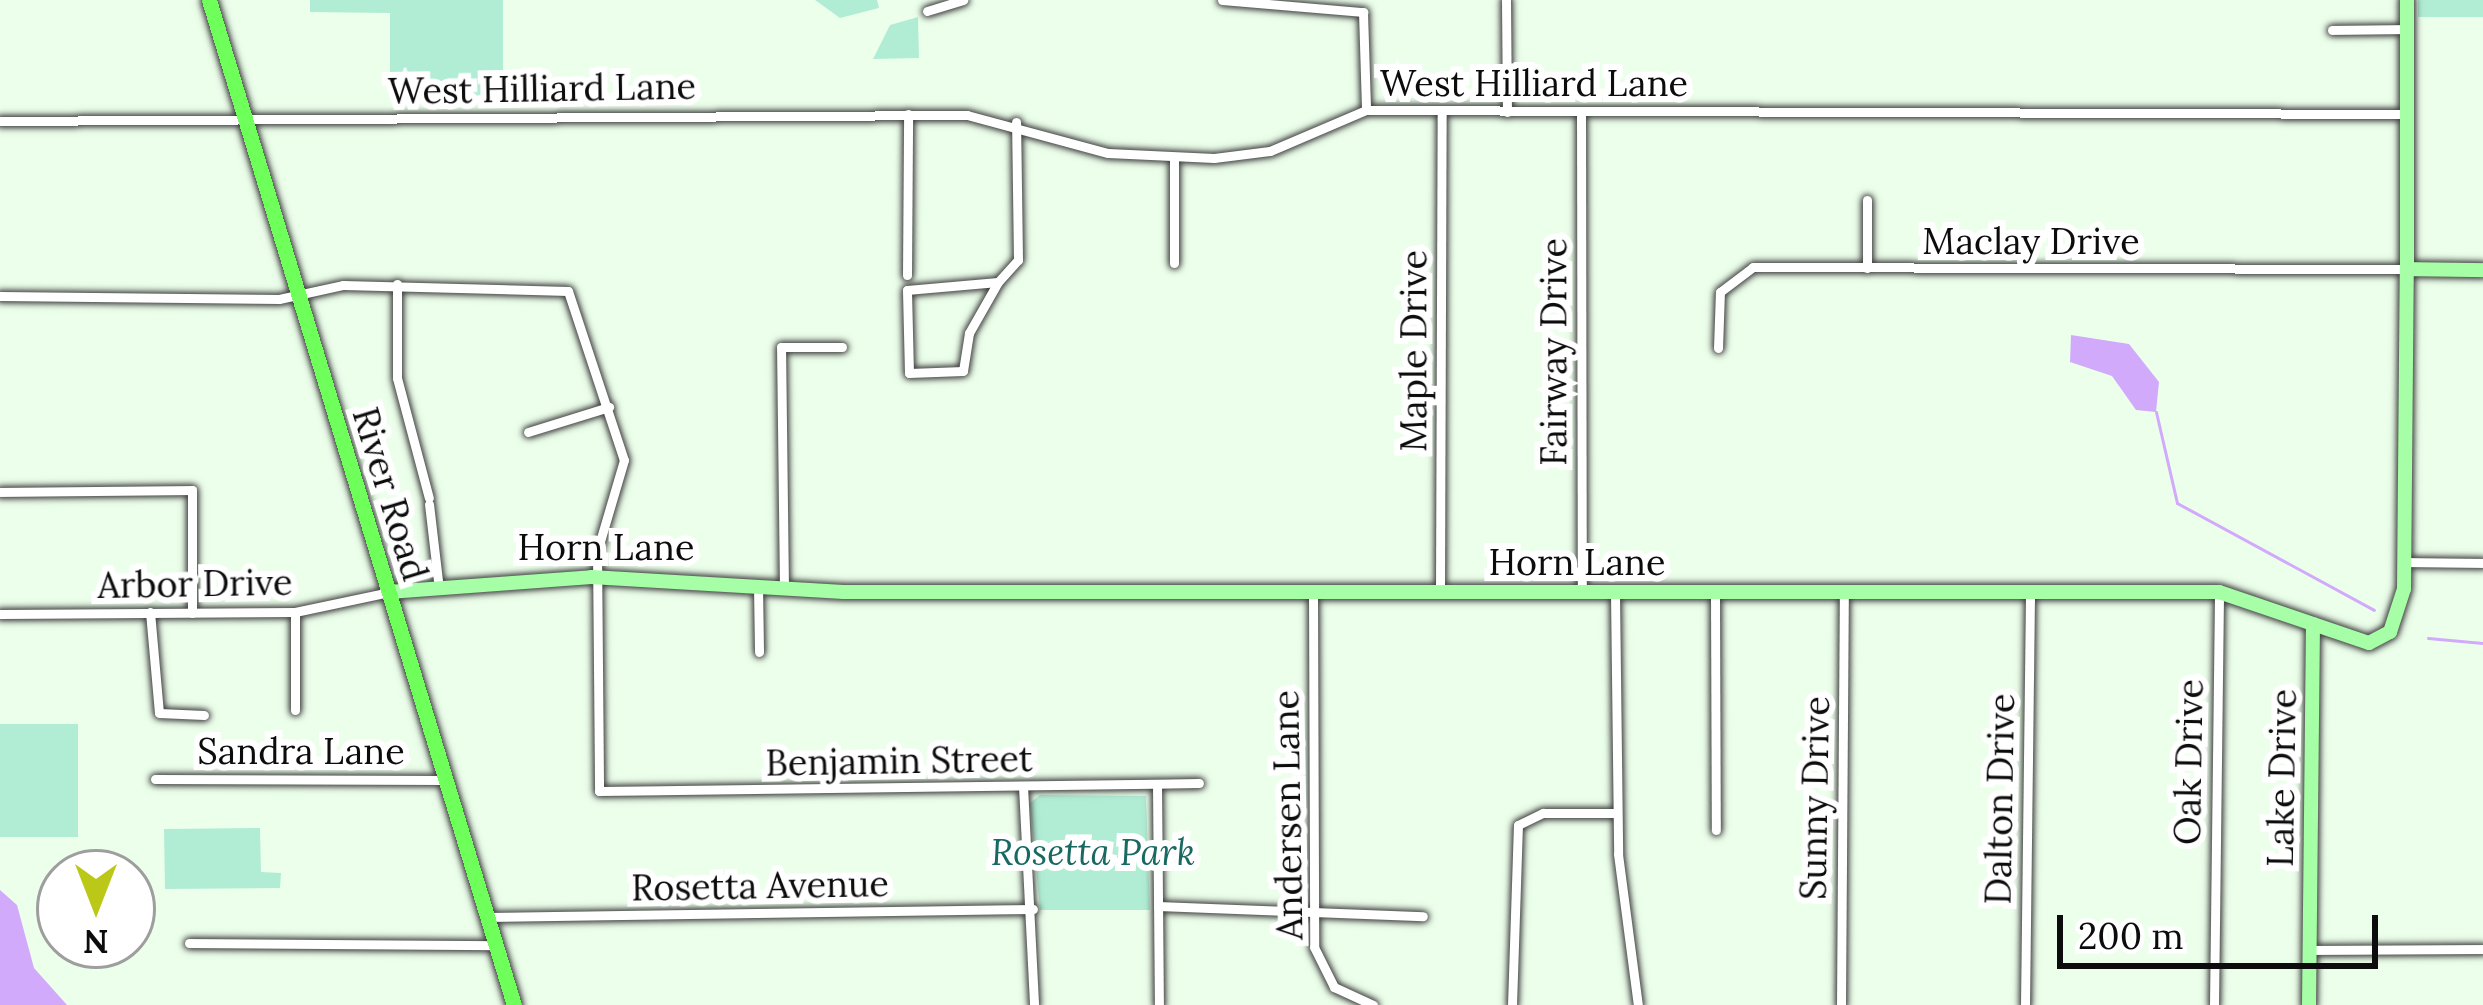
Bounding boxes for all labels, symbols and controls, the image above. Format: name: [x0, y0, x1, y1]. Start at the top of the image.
street label: West Hilliard Lane: [1380, 62, 1688, 106]
street label: West Hilliard Lane: [388, 65, 696, 113]
street label: Maclay Drive: [1922, 220, 2140, 264]
street label: Fairway Drive: [1532, 238, 1576, 466]
street label: Maple Drive: [1392, 250, 1436, 452]
street label: River Road: [343, 402, 437, 586]
street label: Horn Lane: [518, 526, 694, 570]
street label: Horn Lane: [1489, 541, 1665, 585]
street label: Arbor Drive: [97, 561, 293, 607]
street label: Oak Drive: [2166, 679, 2212, 845]
street label: Lake Drive: [2259, 689, 2305, 867]
street label: Andersen Lane: [1264, 690, 1312, 940]
street label: Dalton Drive: [1977, 693, 2023, 905]
street label: Sunny Drive: [1792, 696, 1838, 900]
street label: Sandra Lane: [197, 730, 405, 774]
street label: Benjamin Street: [765, 737, 1033, 785]
park label: Rosetta Park: [991, 831, 1195, 875]
north arrow: [36, 849, 156, 969]
street label: Rosetta Avenue: [631, 862, 889, 910]
scale bar: [2063, 891, 2384, 965]
text: 200 m: [2078, 913, 2184, 959]
text: N: [83, 921, 109, 963]

